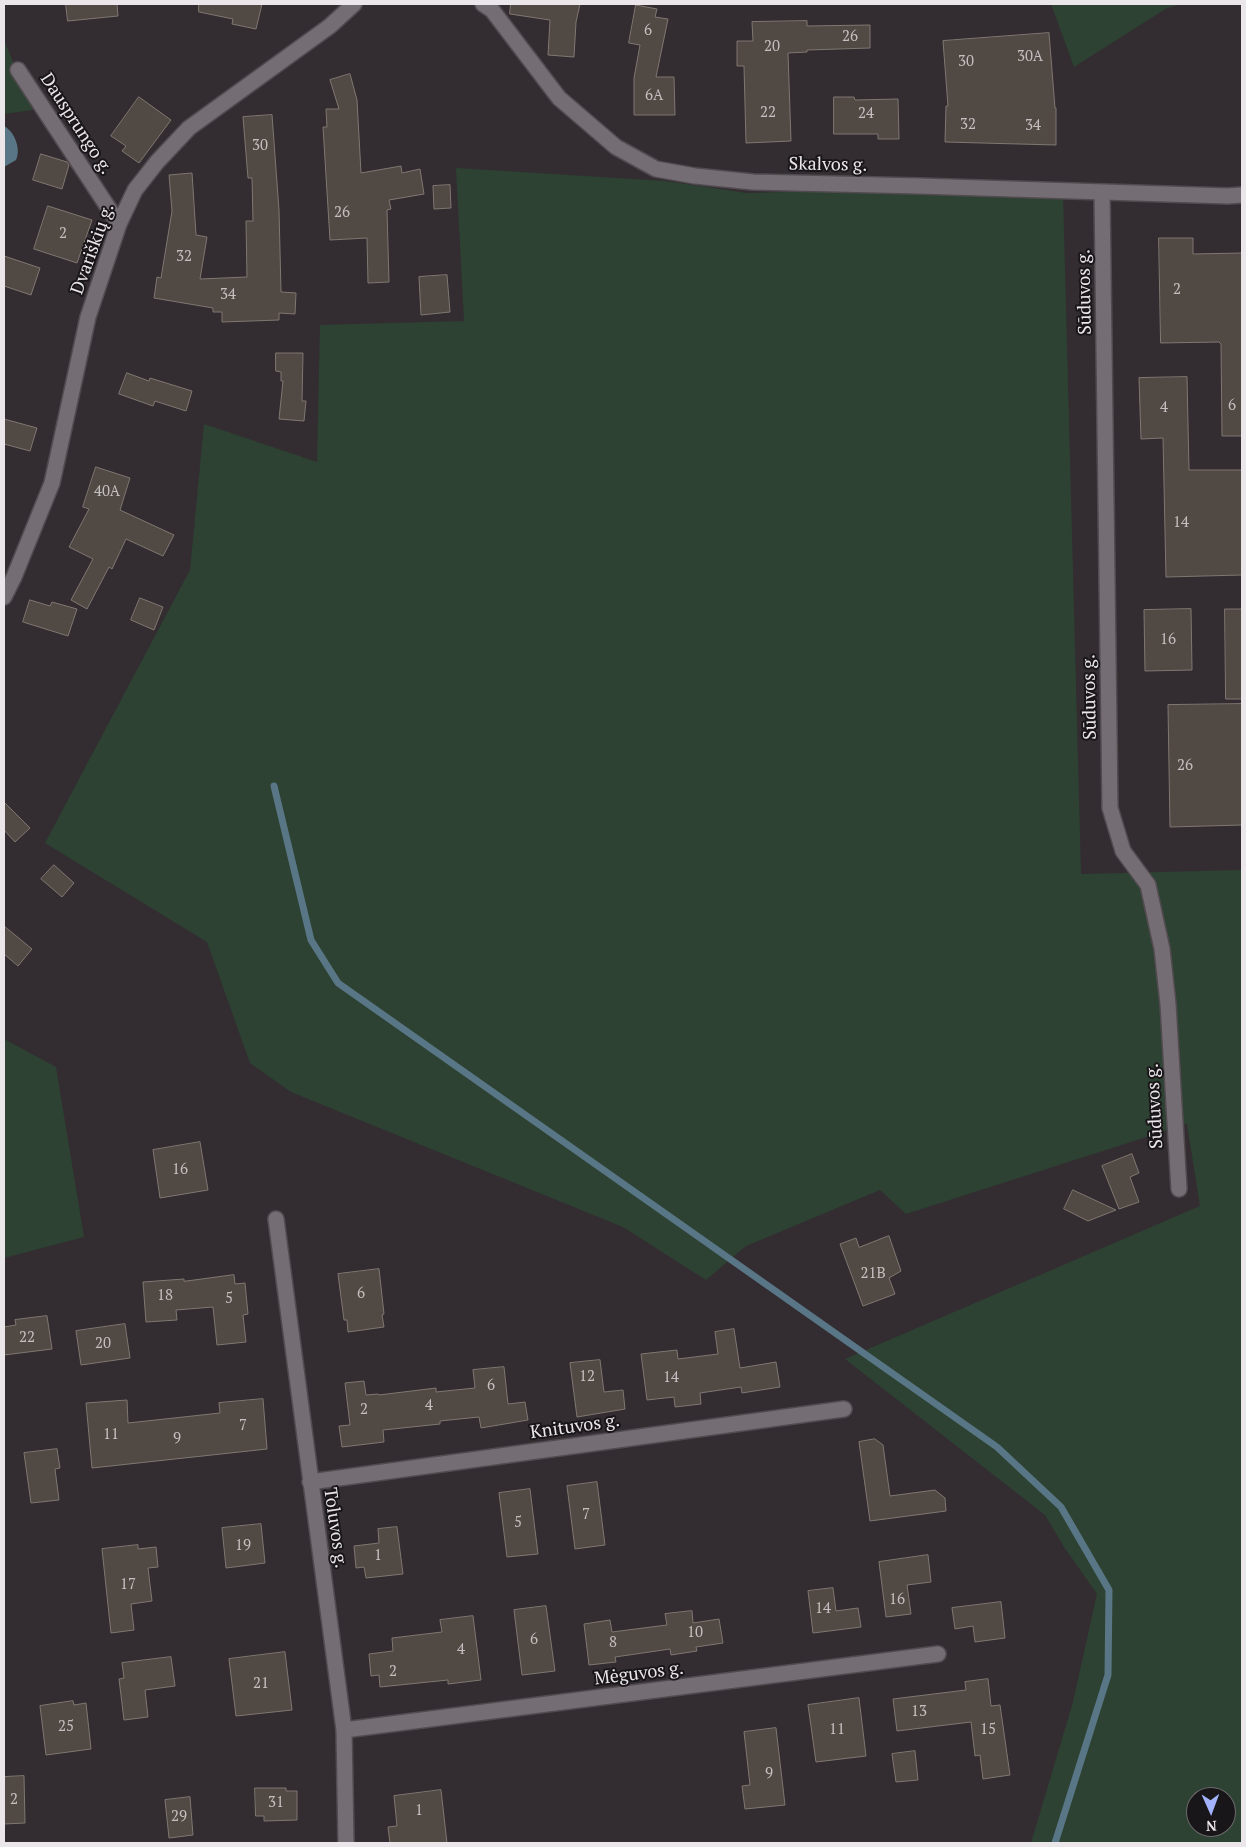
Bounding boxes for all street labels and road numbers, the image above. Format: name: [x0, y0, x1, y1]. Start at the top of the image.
street label: Dausprungo g.: [35, 69, 117, 179]
street label: Skalvos g.: [788, 154, 868, 176]
street label: Dvariškių g.: [67, 201, 119, 297]
street label: Sūduvos g.: [1073, 249, 1097, 335]
street label: Sūduvos g.: [1078, 654, 1102, 740]
street label: Sūduvos g.: [1142, 1063, 1168, 1149]
street label: Knituvos g.: [529, 1410, 621, 1444]
street label: Toluvos g.: [319, 1486, 351, 1570]
street label: Mėguvos g.: [593, 1658, 685, 1690]

